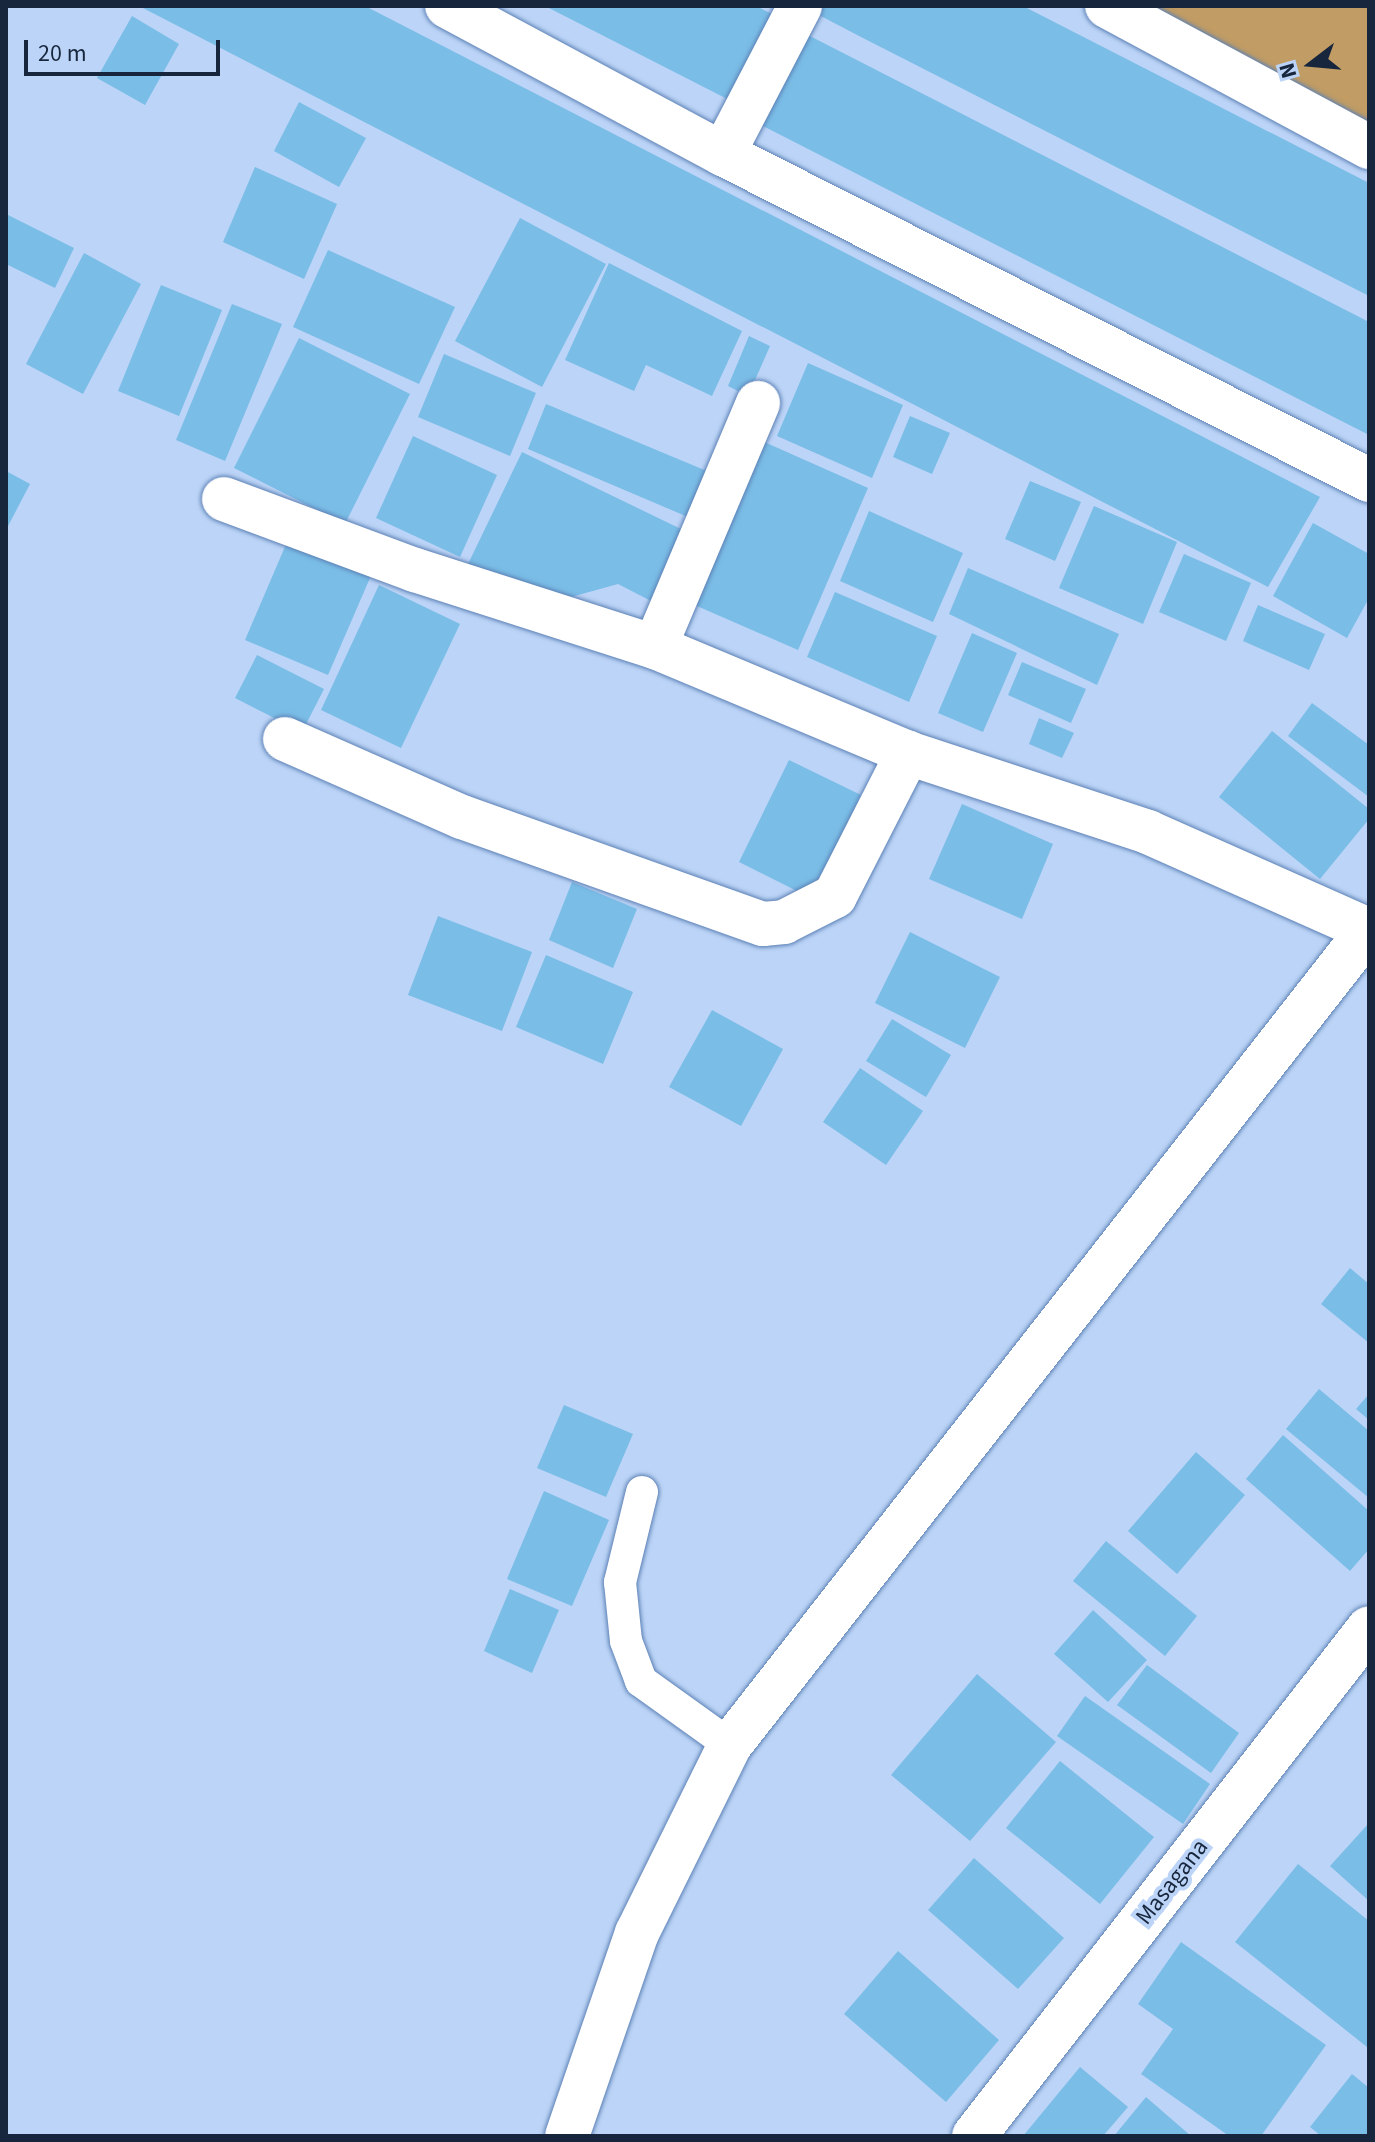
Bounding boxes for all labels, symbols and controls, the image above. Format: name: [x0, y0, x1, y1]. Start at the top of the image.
scale bar: [28, 24, 224, 74]
north arrow: [1271, 24, 1351, 104]
text: 20 m: [38, 36, 87, 71]
text: N: [1271, 59, 1305, 82]
street label: Masagana: [1130, 1833, 1214, 1931]

